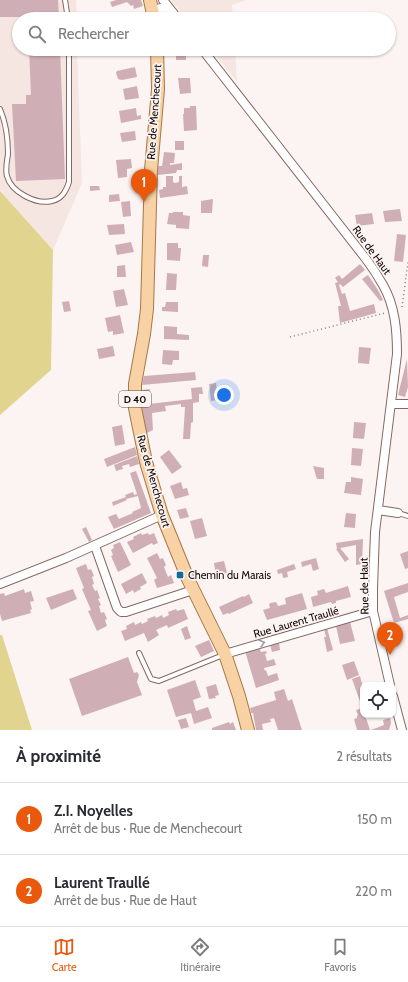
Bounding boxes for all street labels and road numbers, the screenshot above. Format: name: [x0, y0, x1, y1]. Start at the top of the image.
street label: Rue de Menchecourt: [144, 64, 164, 160]
street label: Rue de Haut: [350, 223, 395, 277]
road number: D 40: [119, 391, 151, 407]
street label: Rue de Menchecourt: [134, 433, 174, 529]
street label: Rue de Haut: [356, 557, 371, 615]
street label: Rue Laurent Traullé: [252, 603, 341, 641]

